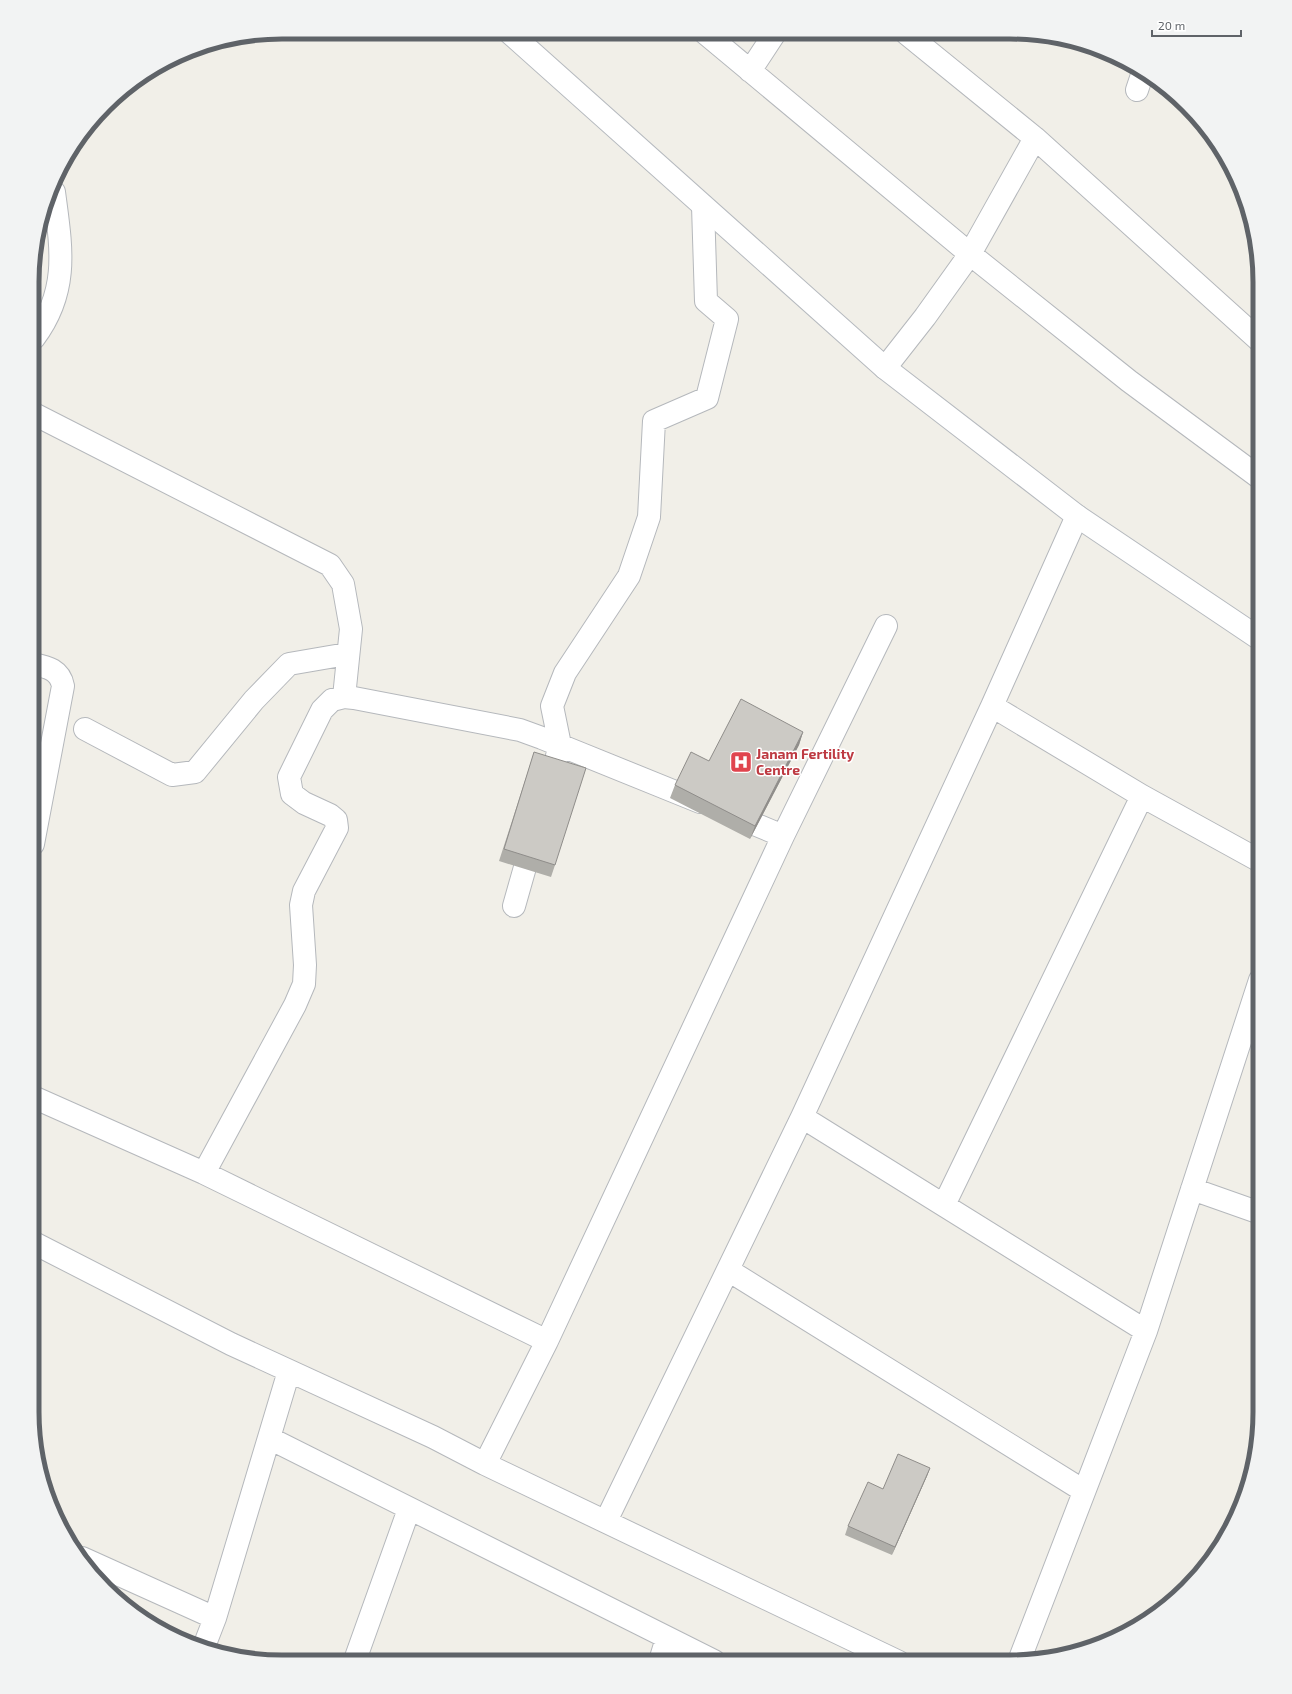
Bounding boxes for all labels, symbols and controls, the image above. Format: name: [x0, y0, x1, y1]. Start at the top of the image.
scale bar: [1152, 12, 1241, 38]
text: 20 m: [1158, 18, 1185, 32]
place label: Janam Fertility Centre: [756, 745, 854, 778]
hospital icon: Janam Fertility Centre: [728, 749, 754, 775]

